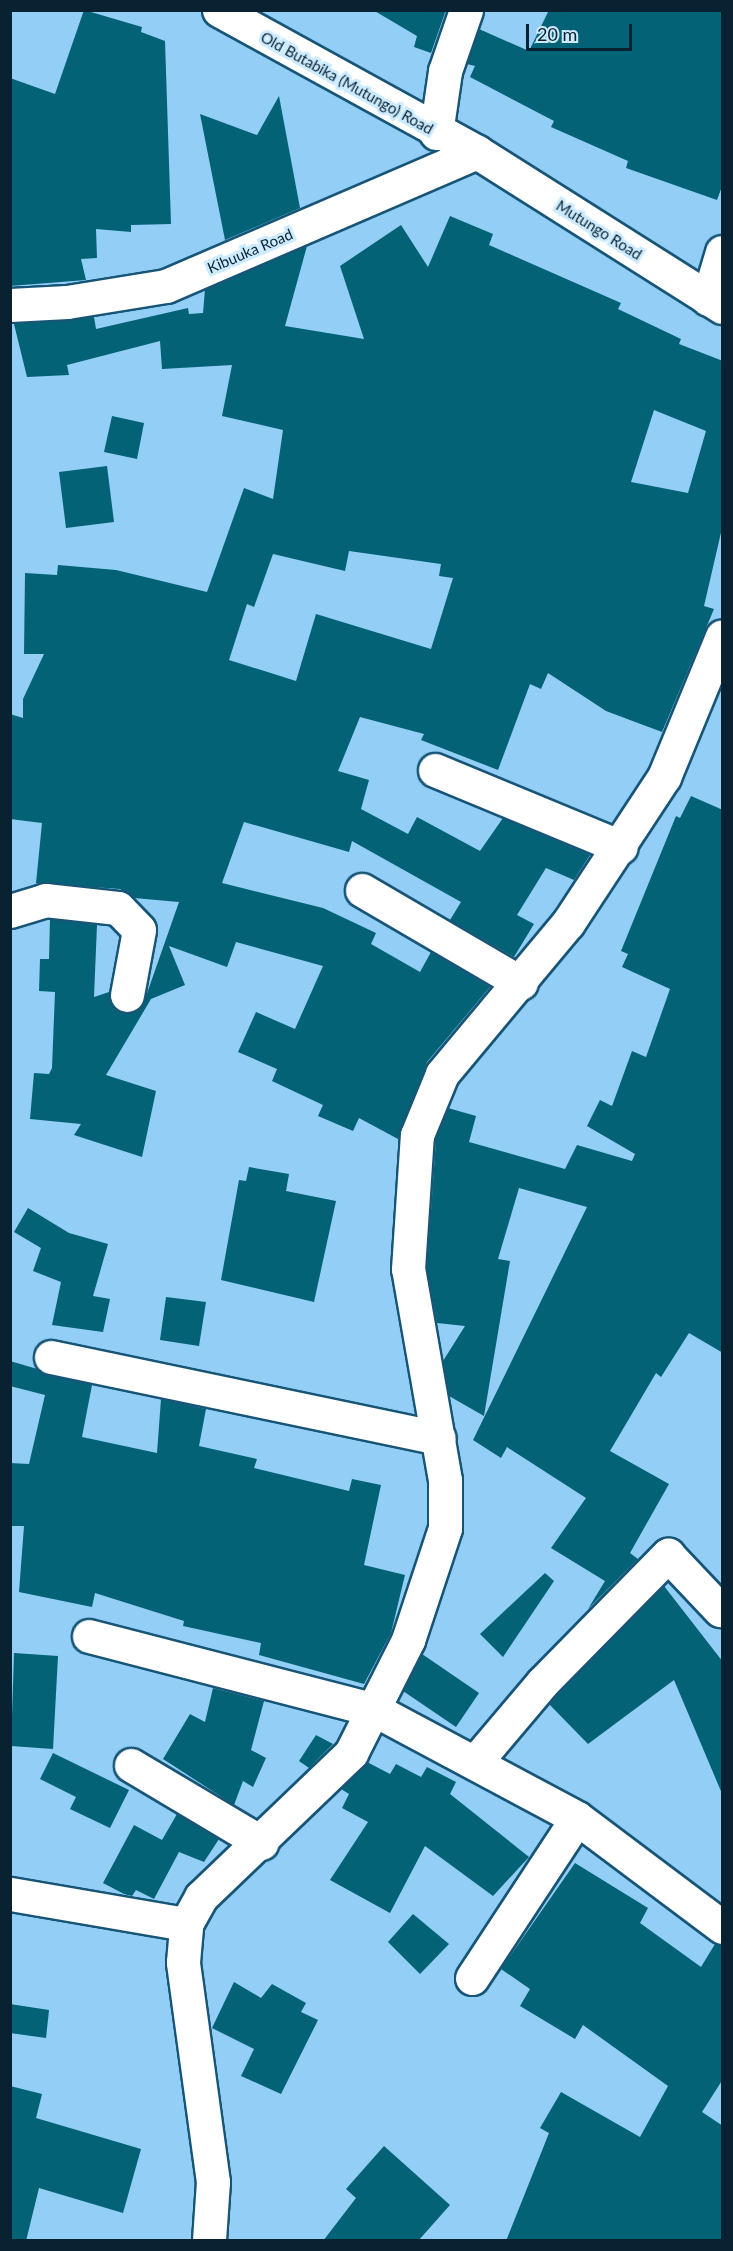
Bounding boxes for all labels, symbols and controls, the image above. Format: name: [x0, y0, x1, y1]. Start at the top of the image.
scale bar: [529, 12, 636, 50]
text: 20 m: [537, 23, 577, 45]
street label: Old Butabika (Mutungo) Road: [258, 28, 436, 138]
street label: Mutungo Road: [553, 197, 645, 263]
street label: Kibuuka Road: [205, 225, 295, 277]

